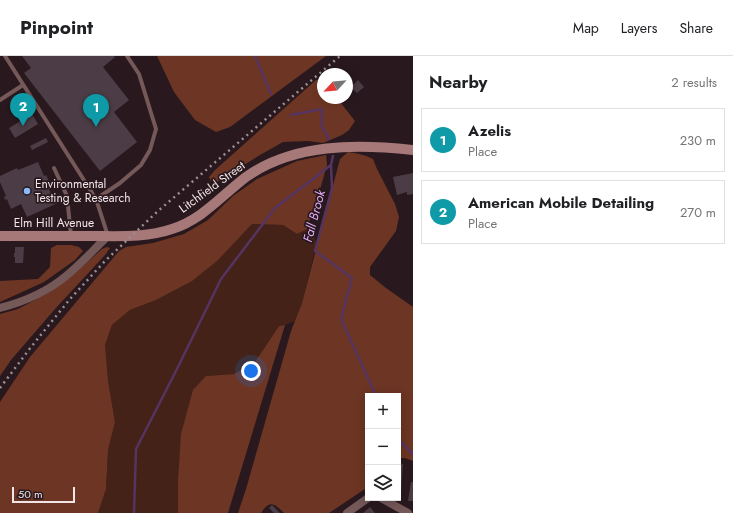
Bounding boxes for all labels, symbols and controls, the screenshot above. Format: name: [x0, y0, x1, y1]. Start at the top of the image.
text: Pinpoint: [20, 14, 93, 41]
text: Map: [573, 18, 599, 38]
text: Layers: [621, 18, 657, 38]
text: Share: [679, 18, 713, 38]
north arrow: [317, 68, 353, 104]
text: Nearby: [429, 70, 487, 94]
text: 2 results: [671, 73, 717, 92]
pin: 2: [10, 93, 36, 126]
pin: 1: [83, 94, 109, 127]
text: Azelis: [468, 120, 511, 142]
text: 1: [440, 131, 446, 150]
text: 230 m: [680, 131, 716, 150]
text: Place: [468, 142, 497, 161]
street label: Litchfield Street: [175, 157, 249, 217]
place label: Environmental Testing & Research: [35, 175, 131, 207]
marker: Environmental Testing & Research: [22, 186, 32, 196]
water label: Fall Brook: [298, 187, 330, 244]
text: American Mobile Detailing: [468, 192, 654, 214]
text: 2: [439, 203, 447, 222]
text: 270 m: [680, 203, 716, 222]
street label: Elm Hill Avenue: [14, 214, 94, 232]
text: Place: [468, 214, 497, 233]
your location: [241, 361, 261, 381]
map controls: [365, 393, 401, 501]
button: +: [365, 393, 401, 429]
button: −: [365, 429, 401, 465]
button: layers: [365, 465, 401, 501]
scale bar: [12, 485, 75, 504]
text: 50 m: [18, 486, 43, 502]

